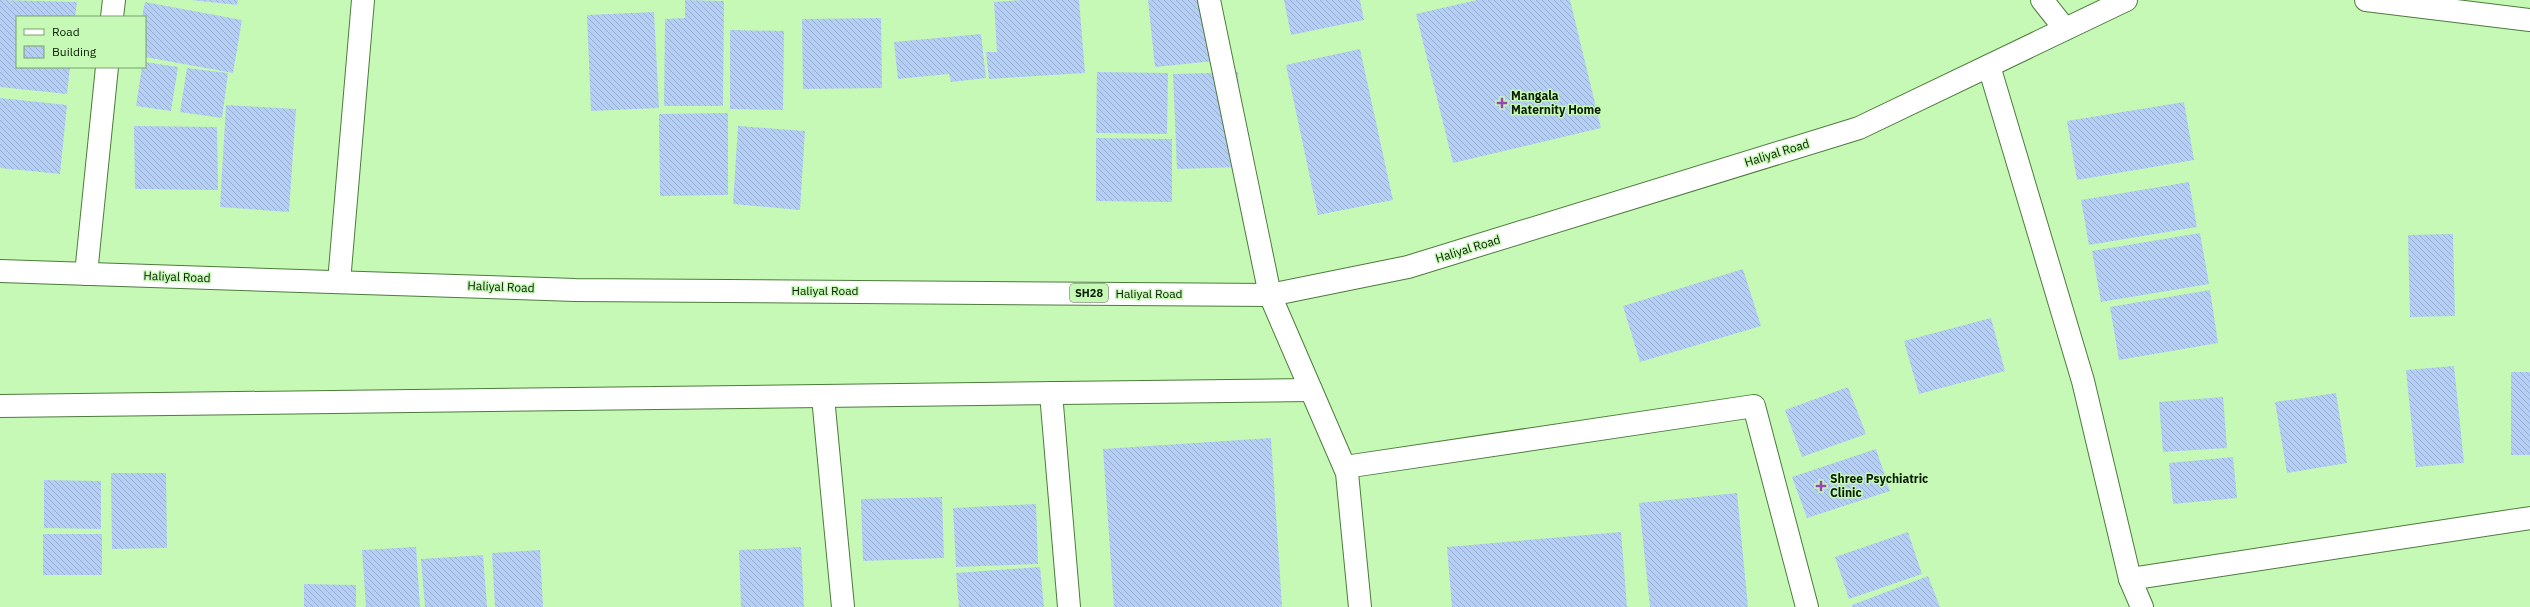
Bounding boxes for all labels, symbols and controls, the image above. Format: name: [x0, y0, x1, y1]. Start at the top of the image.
legend: [16, 16, 146, 68]
text: Road: [52, 24, 80, 39]
text: Building: [52, 44, 97, 59]
place label: Mangala Maternity Home: [1511, 88, 1601, 117]
marker: Mangala Maternity Home: [1496, 97, 1508, 109]
street label: Haliyal Road: [1743, 136, 1811, 170]
street label: Haliyal Road: [1434, 232, 1502, 266]
street label: Haliyal Road: [143, 268, 211, 285]
street label: Haliyal Road: [467, 278, 535, 295]
street label: Haliyal Road: [791, 283, 859, 298]
road number: SH28: [1070, 284, 1108, 302]
street label: Haliyal Road: [1115, 286, 1183, 301]
place label: Shree Psychiatric Clinic: [1830, 471, 1928, 500]
marker: Shree Psychiatric Clinic: [1815, 480, 1827, 492]

